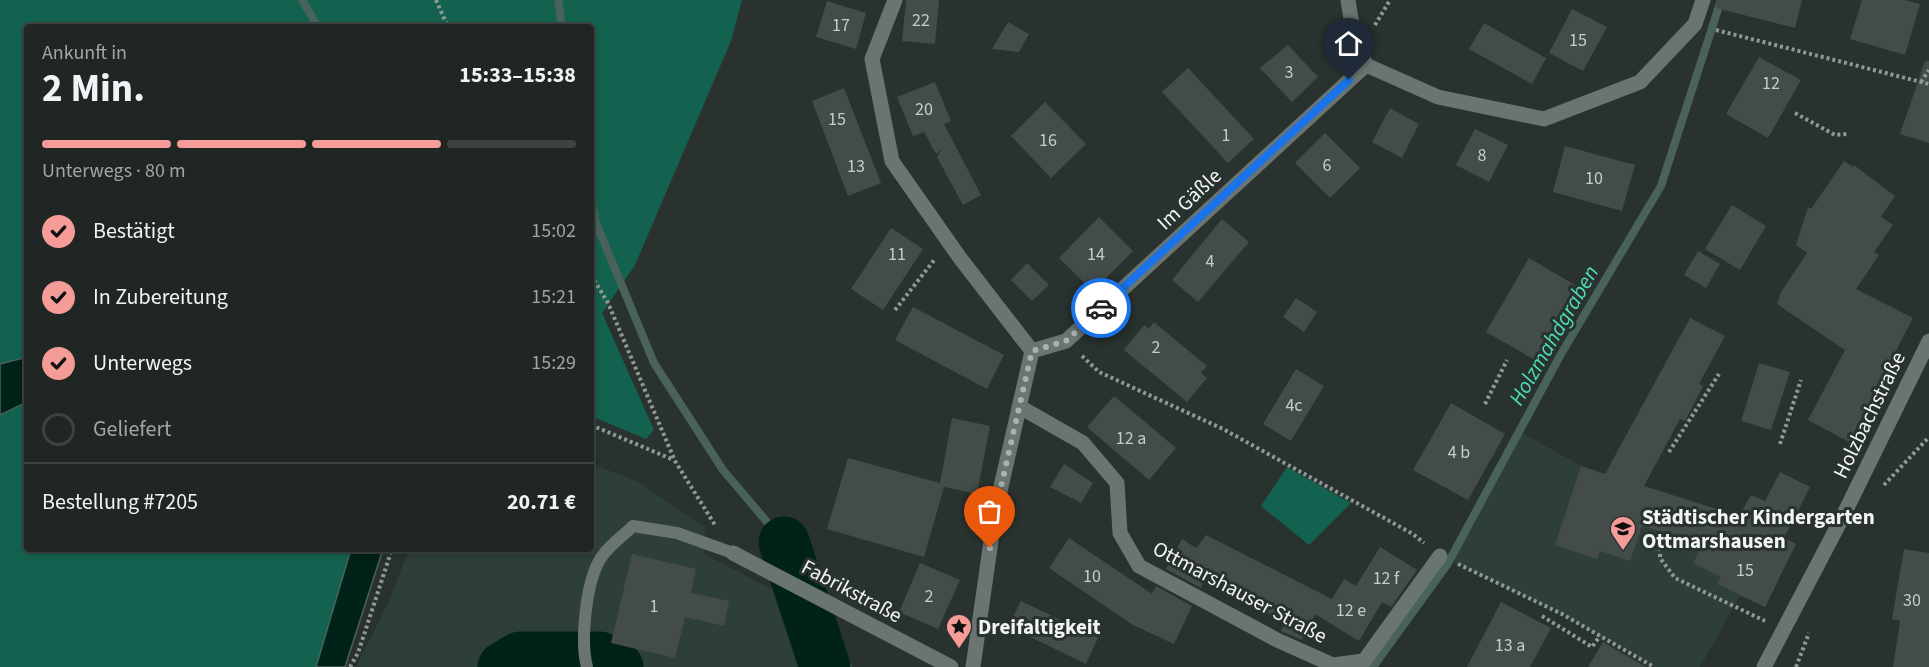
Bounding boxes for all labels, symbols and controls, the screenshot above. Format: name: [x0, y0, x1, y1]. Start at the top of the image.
house number: 22: [912, 8, 930, 33]
house number: 17: [832, 13, 850, 38]
pin: [1323, 18, 1374, 80]
icon: home: [1332, 27, 1365, 60]
house number: 15: [1569, 28, 1587, 53]
text: Ankunft in: [42, 39, 127, 67]
text: 15:33–15:38: [459, 59, 576, 91]
house number: 3: [1285, 60, 1294, 85]
text: 2 Min.: [42, 61, 145, 117]
house number: 12: [1762, 71, 1780, 96]
house number: 20: [915, 97, 933, 122]
house number: 15: [828, 107, 846, 132]
house number: 1: [1222, 123, 1230, 148]
house number: 16: [1039, 128, 1057, 153]
house number: 8: [1478, 143, 1487, 168]
house number: 6: [1323, 153, 1332, 178]
house number: 13: [847, 154, 865, 179]
text: Unterwegs · 80 m: [42, 157, 186, 185]
street label: Im Gäßle: [1150, 161, 1228, 237]
house number: 10: [1585, 166, 1603, 191]
icon: check: [42, 215, 75, 248]
text: Bestätigt: [93, 215, 175, 247]
text: 15:02: [531, 217, 576, 245]
house number: 11: [888, 242, 906, 267]
house number: 14: [1087, 242, 1105, 267]
house number: 4: [1206, 249, 1215, 274]
water label: Holzmahdgraben: [1501, 260, 1607, 411]
courier: [1071, 278, 1131, 338]
icon: check: [42, 281, 75, 314]
text: In Zubereitung: [93, 281, 228, 313]
text: 15:21: [531, 283, 576, 311]
icon: car: [1085, 292, 1118, 325]
house number: 2: [1152, 335, 1161, 360]
icon: check: [42, 347, 75, 380]
text: Unterwegs: [93, 347, 192, 379]
street label: Holzbachstraße: [1825, 347, 1913, 483]
text: 15:29: [531, 349, 576, 377]
house number: 4c: [1285, 393, 1303, 418]
text: Geliefert: [93, 413, 172, 445]
house number: 12 a: [1116, 426, 1146, 451]
house number: 4 b: [1448, 440, 1470, 465]
text: Bestellung #7205: [42, 486, 198, 518]
text: 20.71 €: [507, 486, 576, 518]
pin: [964, 486, 1015, 548]
icon: bag: [973, 495, 1006, 528]
place label: Städtischer Kindergarten Ottmarshausen: [1642, 502, 1875, 556]
school or university icon: Städtischer Kindergarten Ottmarshausen: [1608, 514, 1638, 552]
street label: Ottmarshauser Straße: [1148, 533, 1332, 651]
street label: Fabrikstraße: [796, 552, 908, 630]
house number: 15: [1736, 558, 1754, 583]
house number: 10: [1083, 564, 1101, 589]
house number: 12 f: [1373, 566, 1400, 591]
house number: 2: [925, 584, 934, 609]
house number: 30: [1903, 588, 1921, 613]
house number: 1: [650, 594, 658, 619]
house number: 12 e: [1336, 598, 1366, 623]
place icon: Dreifaltigkeit: [944, 612, 974, 650]
place label: Dreifaltigkeit: [978, 612, 1101, 642]
house number: 13 a: [1495, 633, 1525, 658]

